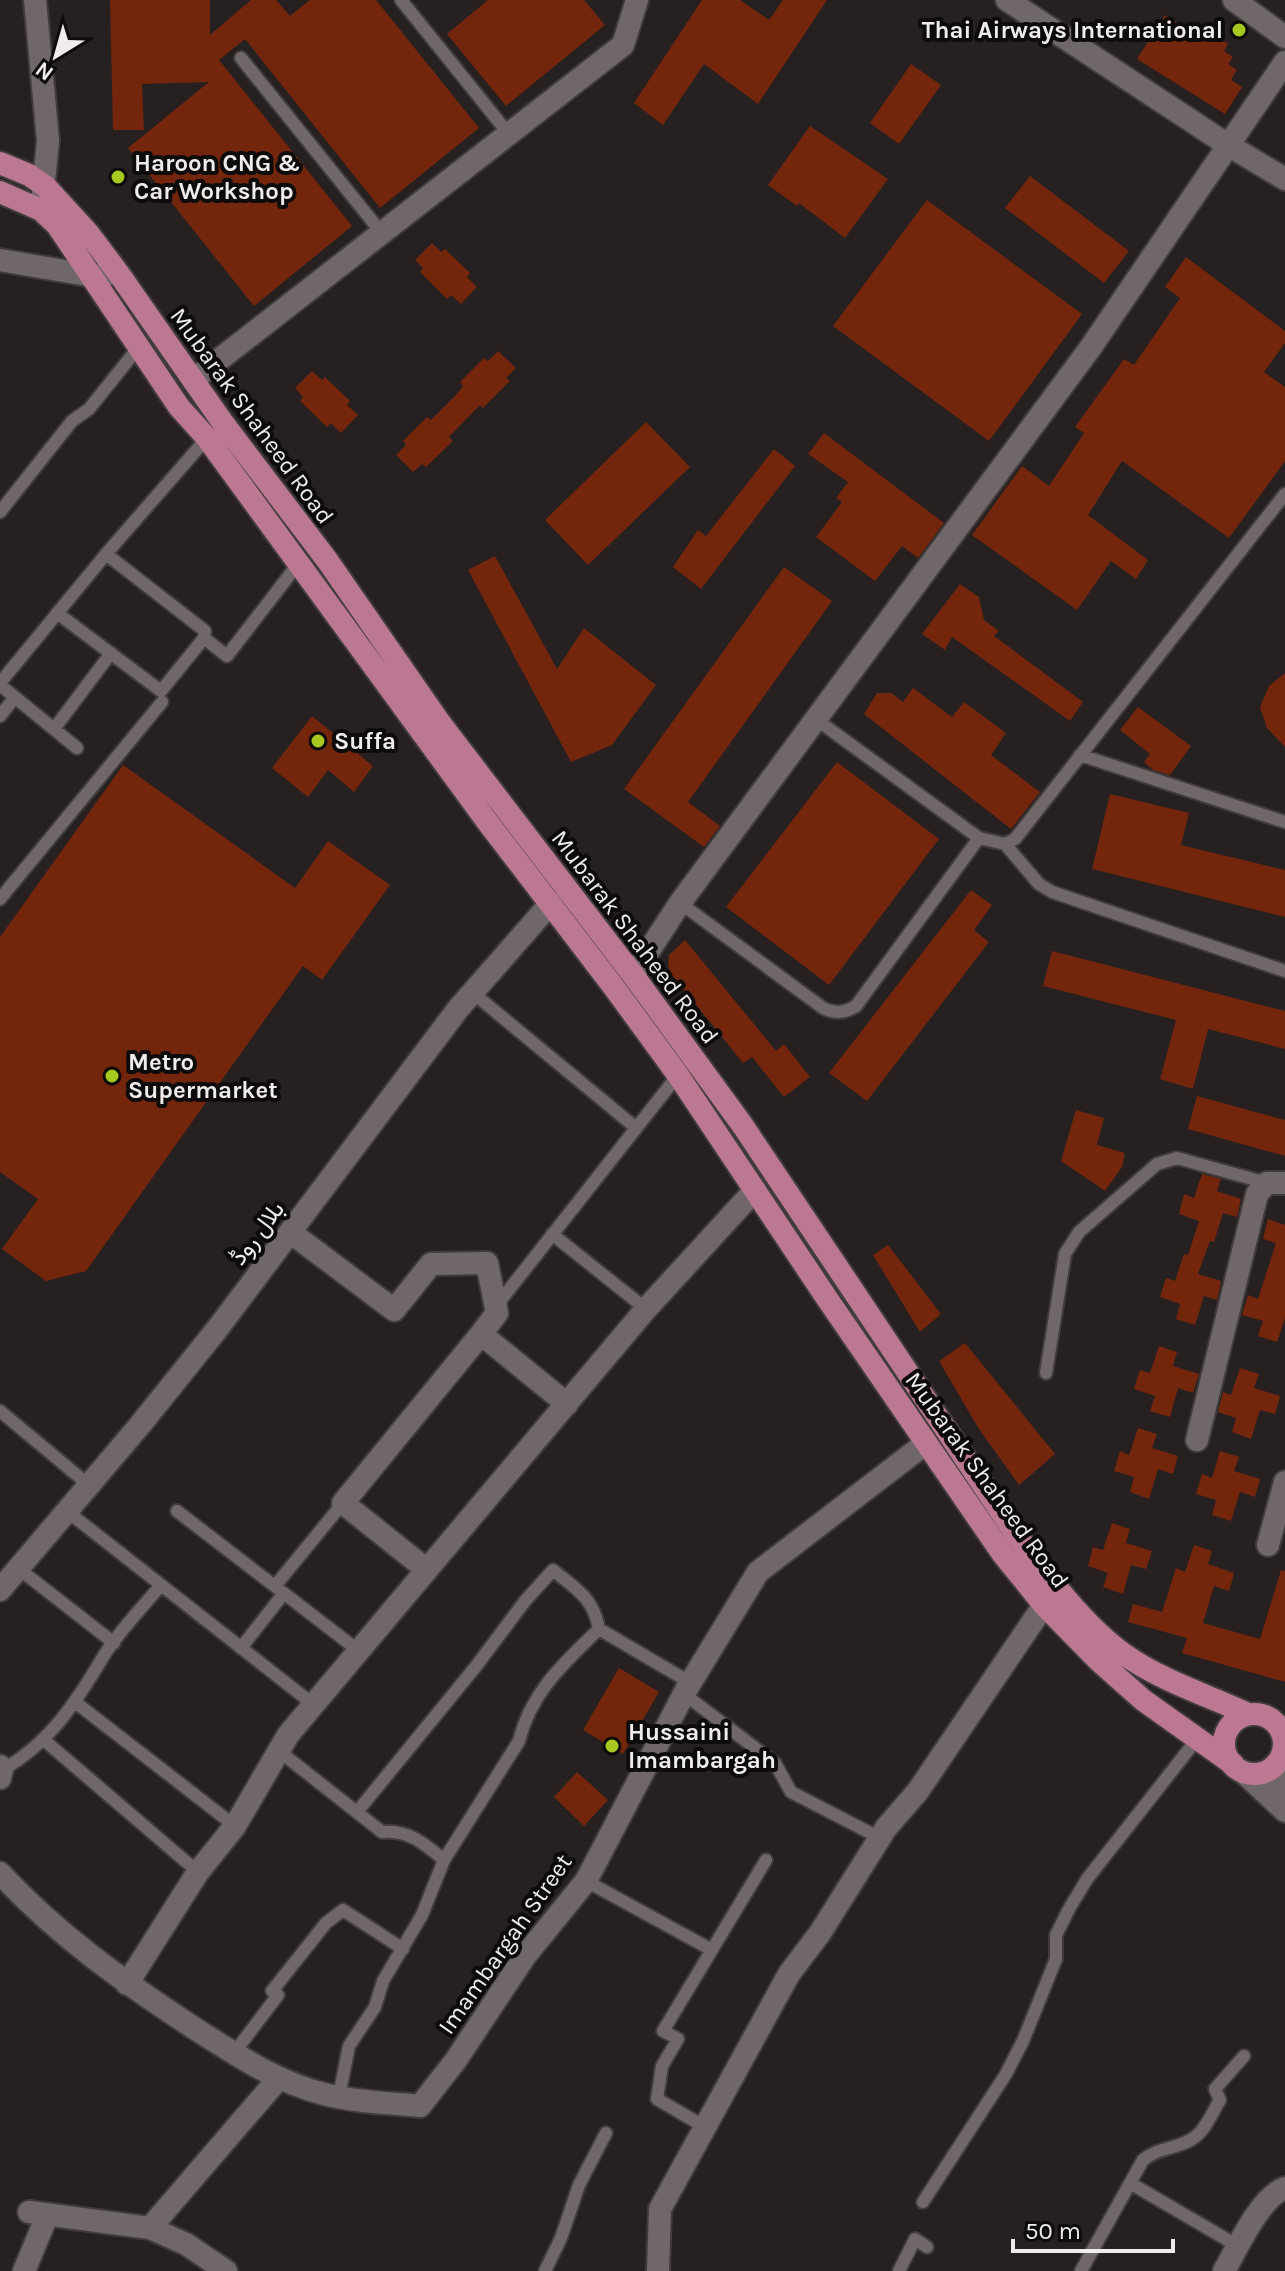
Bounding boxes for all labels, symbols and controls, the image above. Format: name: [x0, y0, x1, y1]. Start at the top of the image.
north arrow: [16, 16, 96, 96]
place label: Thai Airways International: [922, 16, 1223, 44]
marker: Thai Airways International: [1230, 21, 1248, 39]
text: N: [30, 56, 59, 86]
place label: Haroon CNG & Car Workshop: [134, 149, 300, 205]
marker: Haroon CNG & Car Workshop: [109, 168, 127, 186]
street label: Mubarak Shaheed Road: [164, 303, 340, 529]
place label: Suffa: [334, 727, 396, 755]
marker: Suffa: [309, 732, 327, 750]
street label: Mubarak Shaheed Road: [546, 825, 724, 1049]
place label: Metro Supermarket: [128, 1048, 278, 1104]
marker: Metro Supermarket: [103, 1067, 121, 1085]
street label: بلال روڈ: [224, 1196, 291, 1271]
street label: Mubarak Shaheed Road: [899, 1367, 1075, 1593]
place label: Hussaini Imambargah: [628, 1718, 776, 1774]
marker: Hussaini Imambargah: [603, 1737, 621, 1755]
street label: Imambargah Street: [432, 1849, 578, 2039]
scale bar: [1013, 2203, 1173, 2253]
text: 50 m: [1025, 2217, 1081, 2245]

